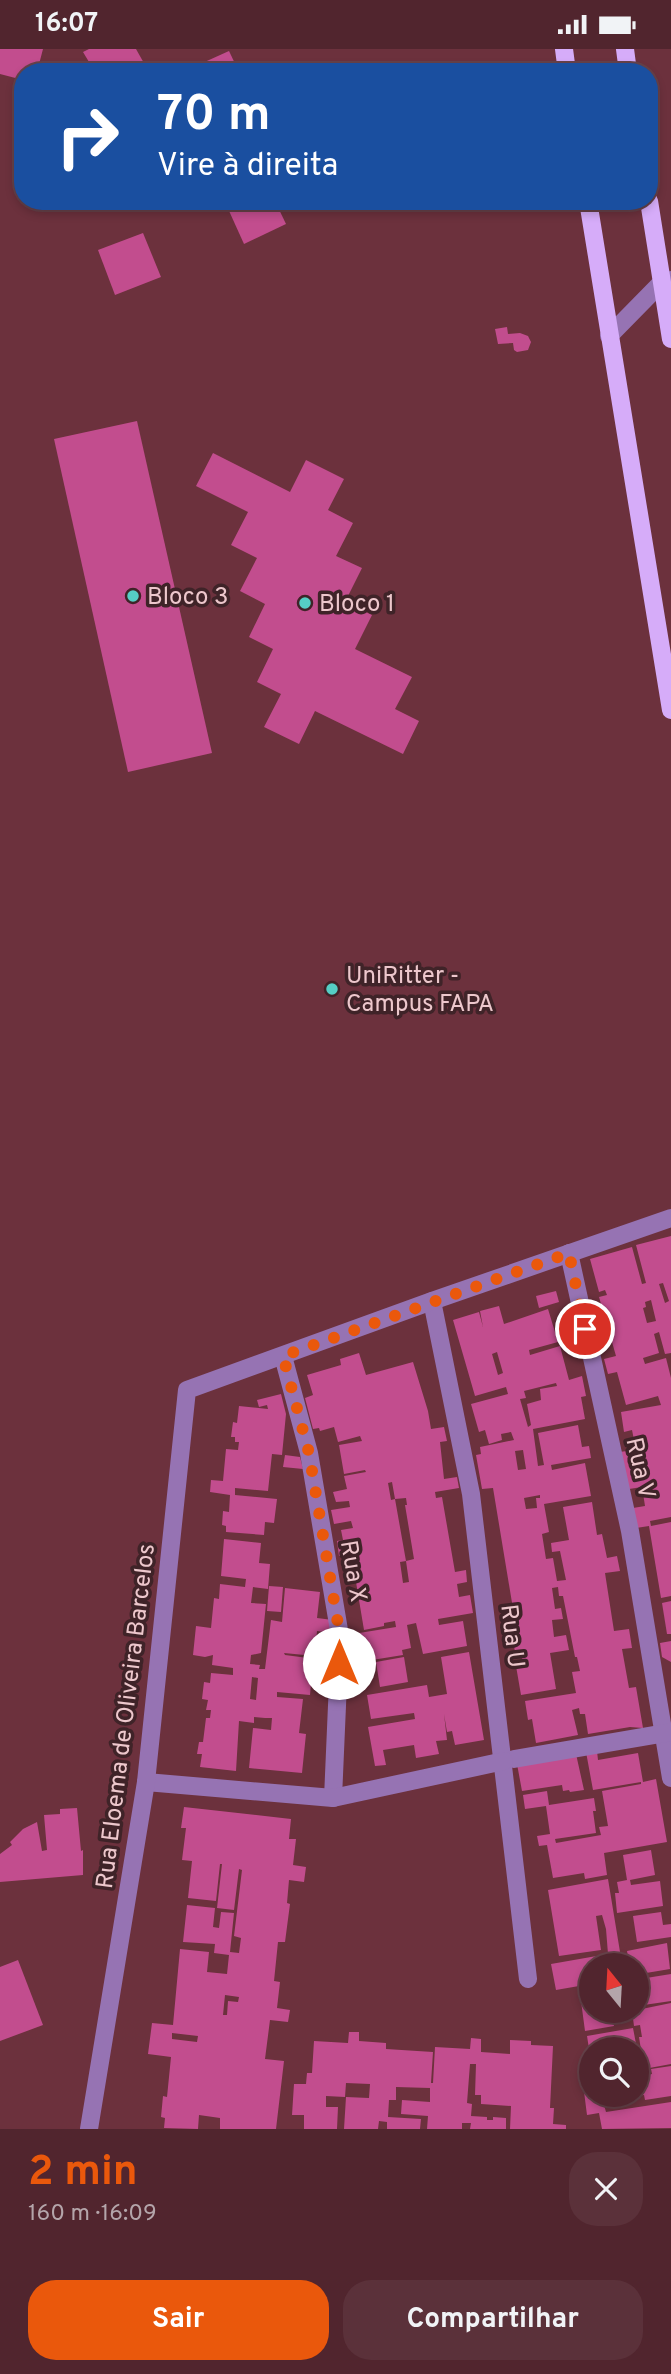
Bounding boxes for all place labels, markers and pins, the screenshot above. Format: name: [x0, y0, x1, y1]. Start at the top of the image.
place label: Bloco 3: [147, 583, 228, 613]
marker: Bloco 3: [125, 588, 141, 604]
place label: Bloco 1: [319, 590, 395, 620]
marker: Bloco 1: [297, 595, 313, 611]
place label: UniRitter - Campus FAPA: [346, 962, 494, 1020]
marker: UniRitter - Campus FAPA: [324, 981, 340, 997]
pin: [555, 1299, 615, 1359]

